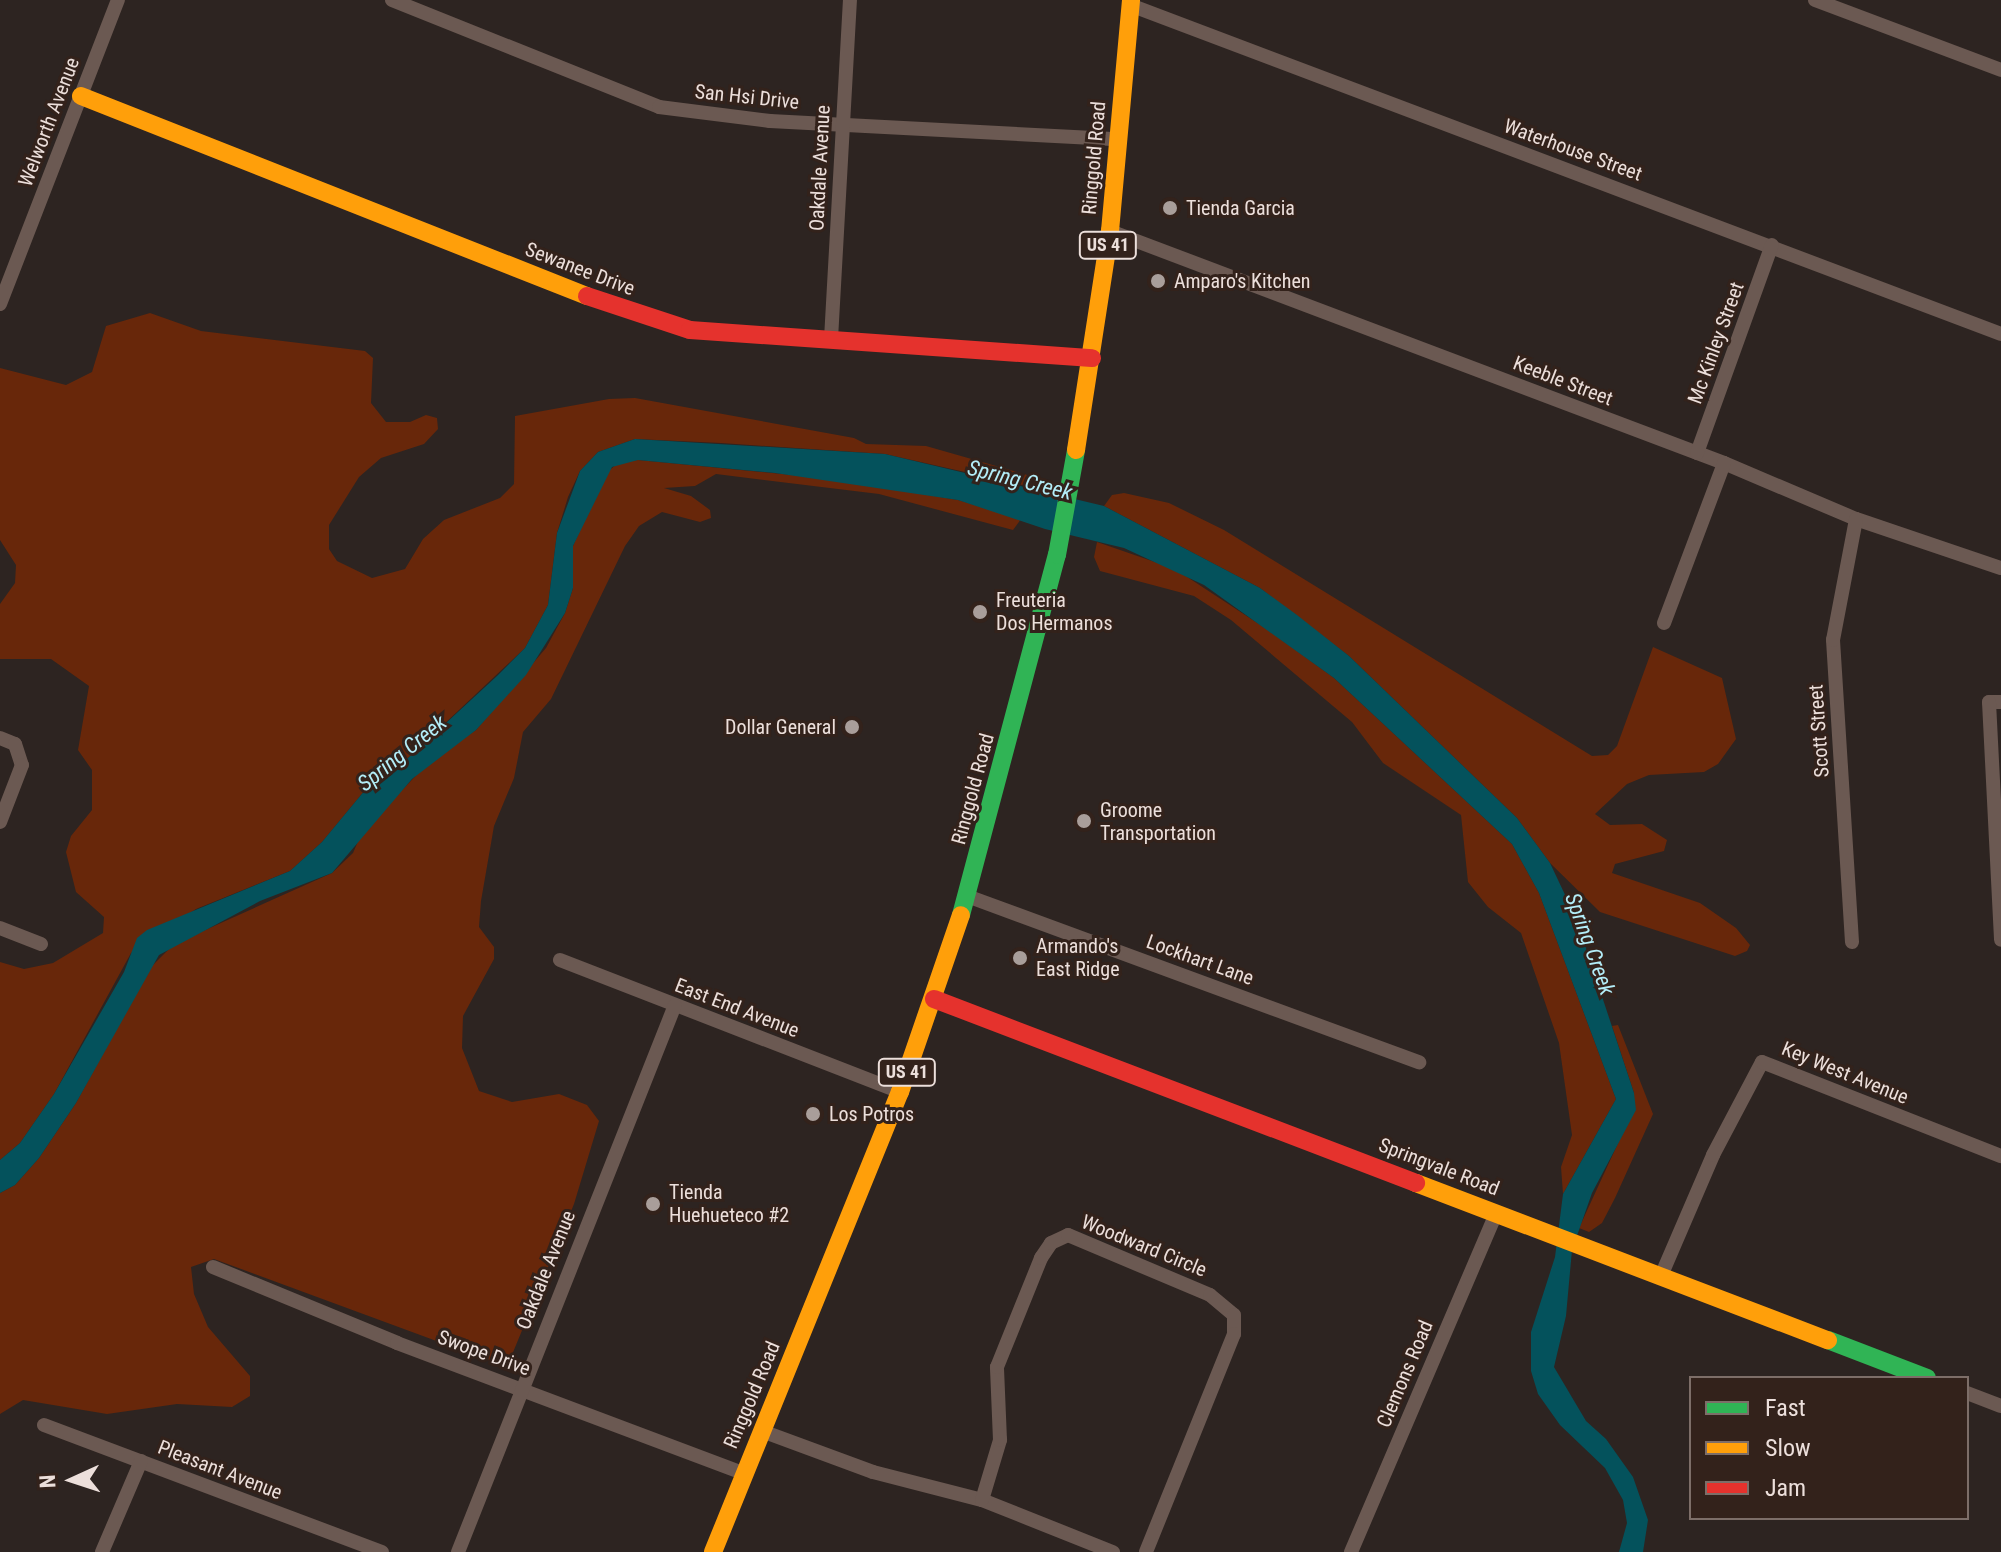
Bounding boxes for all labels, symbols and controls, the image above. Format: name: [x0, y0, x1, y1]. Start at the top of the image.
street label: Welworth Avenue: [13, 54, 85, 190]
street label: San Hsi Drive: [694, 80, 800, 114]
street label: Ringgold Road: [1077, 100, 1111, 216]
street label: Oakdale Avenue: [805, 104, 835, 232]
street label: Waterhouse Street: [1501, 114, 1645, 186]
place label: Tienda Garcia: [1186, 196, 1295, 220]
marker: Tienda Garcia: [1161, 199, 1179, 217]
road number: US 41: [1078, 231, 1138, 259]
street label: Sewanee Drive: [522, 237, 638, 301]
place label: Amparo's Kitchen: [1174, 269, 1310, 293]
marker: Amparo's Kitchen: [1149, 272, 1167, 290]
street label: Mc Kinley Street: [1683, 279, 1749, 407]
street label: Keeble Street: [1510, 351, 1616, 411]
water label: Spring Creek: [965, 454, 1075, 506]
place label: Freuteria Dos Hermanos: [996, 588, 1113, 635]
marker: Freuteria Dos Hermanos: [971, 603, 989, 621]
street label: Scott Street: [1804, 684, 1834, 778]
water label: Spring Creek: [352, 709, 452, 797]
place label: Dollar General: [725, 715, 836, 739]
marker: Dollar General: [843, 718, 861, 736]
street label: Ringgold Road: [947, 731, 999, 847]
place label: Groome Transportation: [1100, 798, 1216, 845]
marker: Groome Transportation: [1075, 812, 1093, 830]
water label: Spring Creek: [1559, 889, 1621, 999]
street label: Lockhart Lane: [1143, 930, 1257, 990]
place label: Armando's East Ridge: [1036, 934, 1120, 981]
marker: Armando's East Ridge: [1011, 949, 1029, 967]
street label: East End Avenue: [672, 973, 802, 1043]
street label: Key West Avenue: [1778, 1037, 1912, 1109]
road number: US 41: [877, 1058, 937, 1086]
place label: Los Potros: [829, 1102, 914, 1126]
marker: Los Potros: [804, 1105, 822, 1123]
street label: Springvale Road: [1375, 1133, 1503, 1201]
place label: Tienda Huehueteco #2: [669, 1180, 789, 1227]
marker: Tienda Huehueteco #2: [644, 1195, 662, 1213]
street label: Oakdale Avenue: [511, 1207, 581, 1333]
street label: Woodward Circle: [1078, 1210, 1210, 1282]
street label: Clemons Road: [1372, 1317, 1438, 1431]
street label: Swope Drive: [434, 1325, 534, 1381]
street label: Ringgold Road: [719, 1338, 785, 1452]
legend: [1689, 1376, 1969, 1520]
text: Fast: [1765, 1394, 1806, 1422]
text: Slow: [1765, 1434, 1811, 1462]
street label: Pleasant Avenue: [155, 1435, 285, 1505]
north arrow: [32, 1440, 112, 1520]
text: N: [35, 1474, 60, 1489]
text: Jam: [1765, 1474, 1806, 1502]

